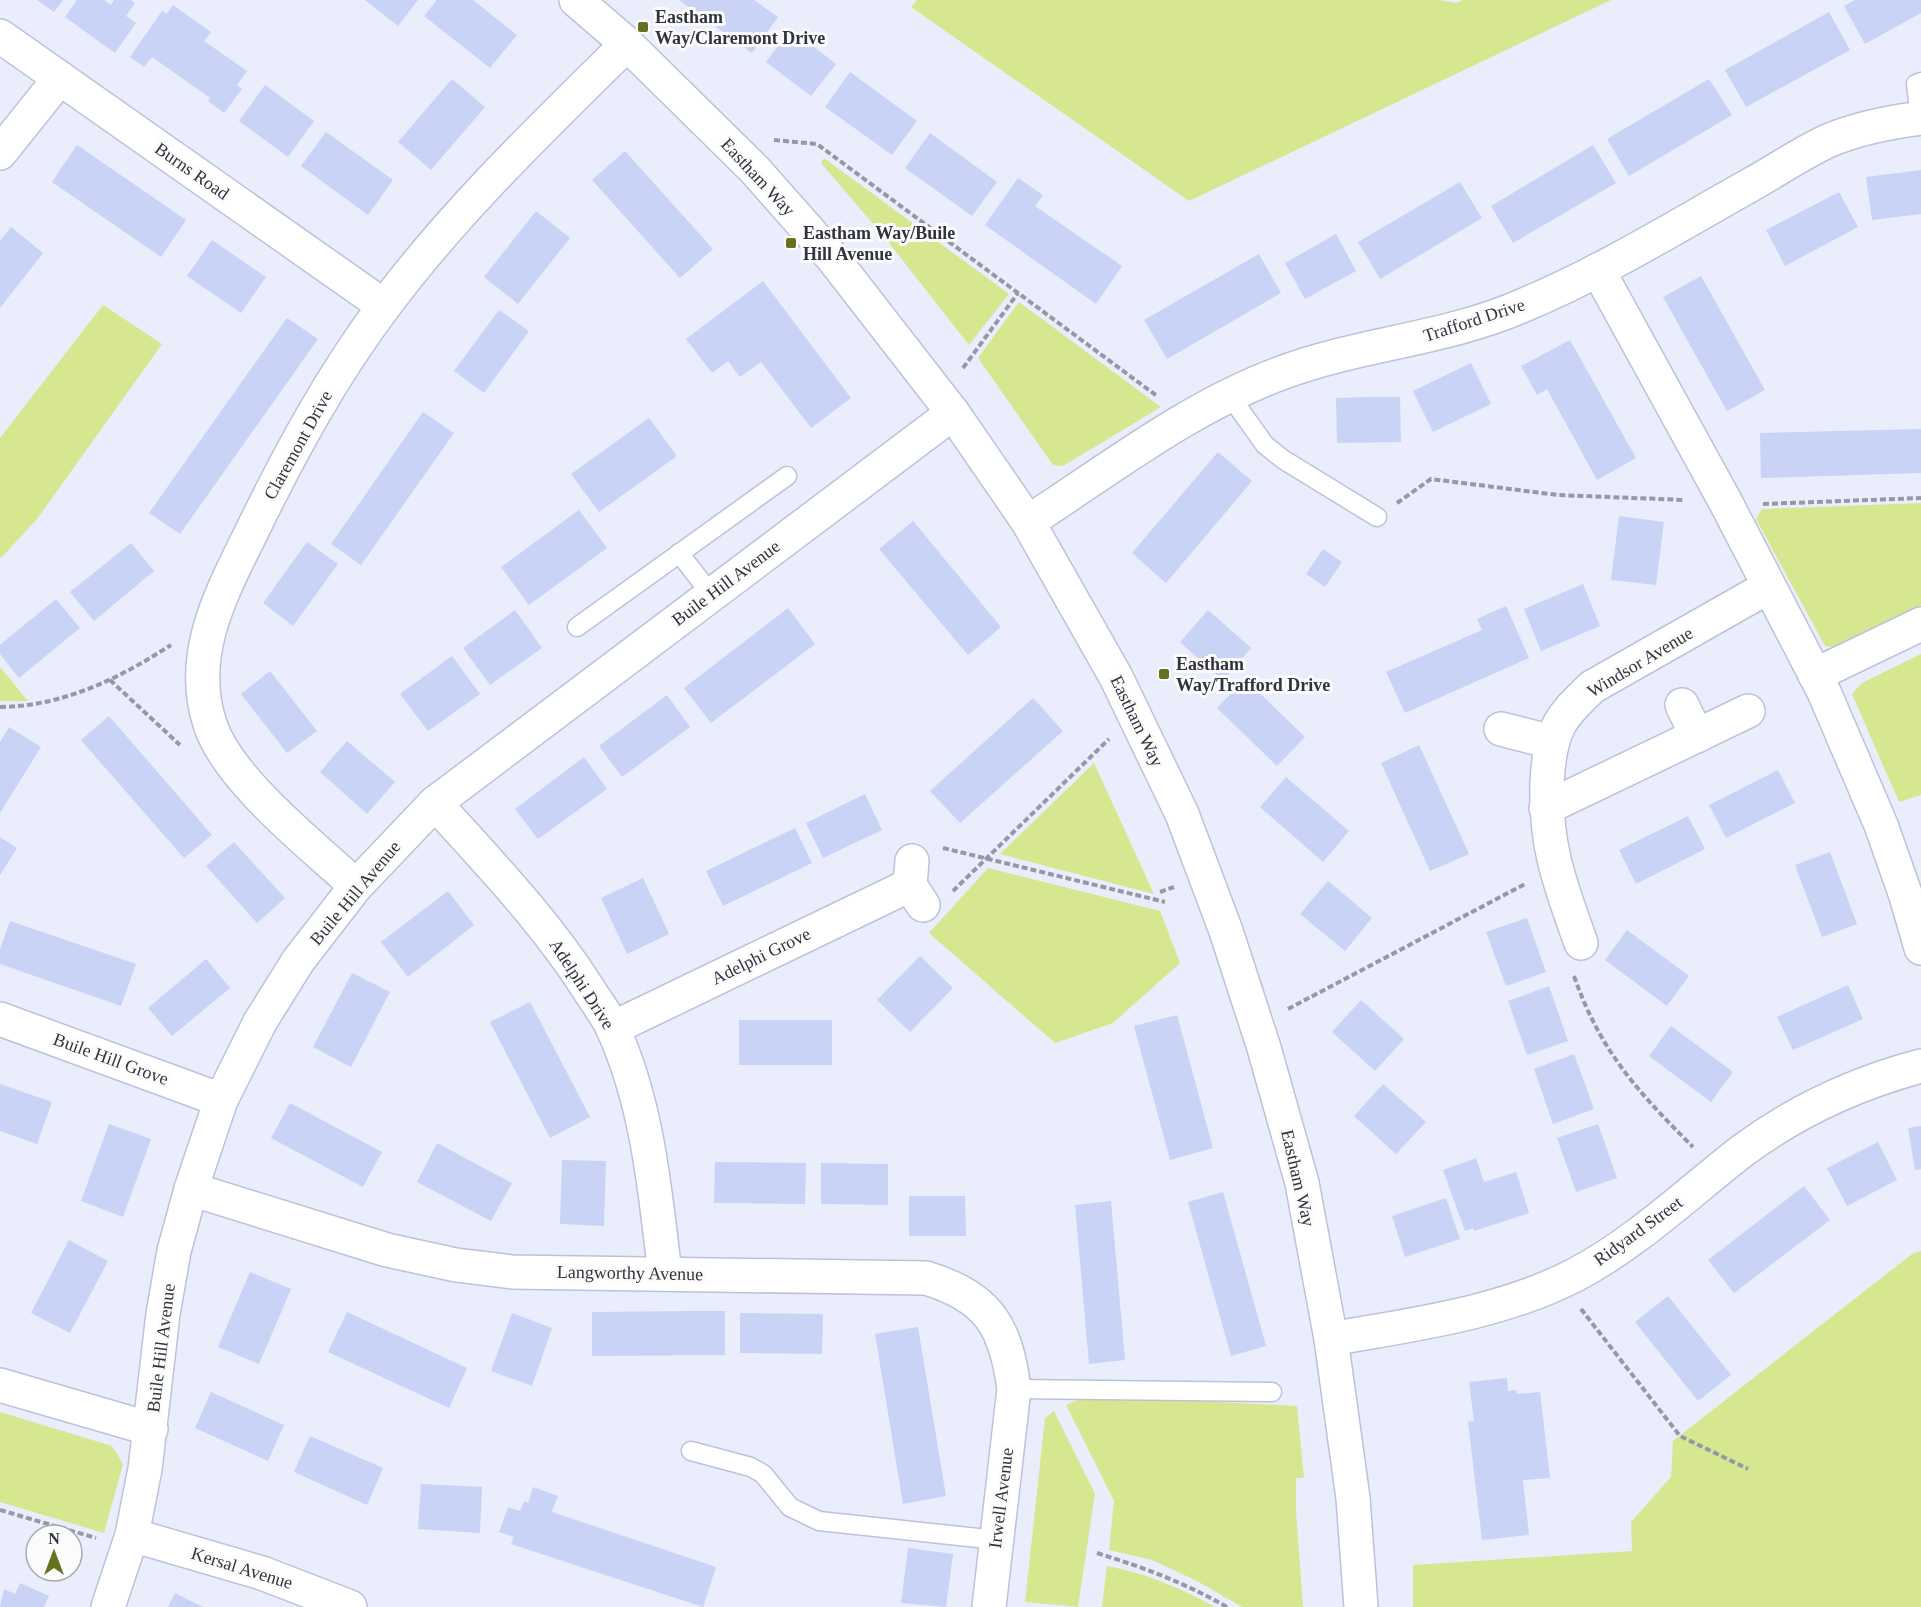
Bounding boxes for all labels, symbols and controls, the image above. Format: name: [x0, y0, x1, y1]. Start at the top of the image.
place label: Eastham Way/Claremont Drive: [655, 7, 825, 48]
marker: Eastham Way/Claremont Drive: [636, 20, 650, 34]
street label: Eastham Way: [717, 134, 799, 220]
street label: Burns Road: [151, 138, 233, 204]
place label: Eastham Way/Buile Hill Avenue: [803, 223, 955, 264]
marker: Eastham Way/Buile Hill Avenue: [784, 236, 798, 250]
street label: Trafford Drive: [1421, 294, 1527, 346]
street label: Claremont Drive: [260, 387, 336, 503]
street label: Buile Hill Avenue: [668, 536, 784, 630]
street label: Windsor Avenue: [1584, 623, 1696, 701]
place label: Eastham Way/Trafford Drive: [1176, 654, 1330, 695]
marker: Eastham Way/Trafford Drive: [1157, 667, 1171, 681]
street label: Eastham Way: [1106, 672, 1168, 770]
street label: Buile Hill Avenue: [306, 837, 404, 949]
street label: Adelphi Grove: [708, 923, 814, 989]
street label: Adelphi Drive: [545, 935, 619, 1033]
street label: Buile Hill Grove: [51, 1029, 171, 1089]
street label: Eastham Way: [1277, 1128, 1319, 1228]
street label: Ridyard Street: [1590, 1192, 1686, 1270]
street label: Langworthy Avenue: [557, 1262, 703, 1284]
street label: Buile Hill Avenue: [143, 1282, 179, 1414]
street label: Irwell Avenue: [985, 1447, 1017, 1549]
north arrow: [24, 1523, 84, 1583]
text: N: [48, 1530, 60, 1547]
street label: Kersal Avenue: [189, 1543, 295, 1593]

